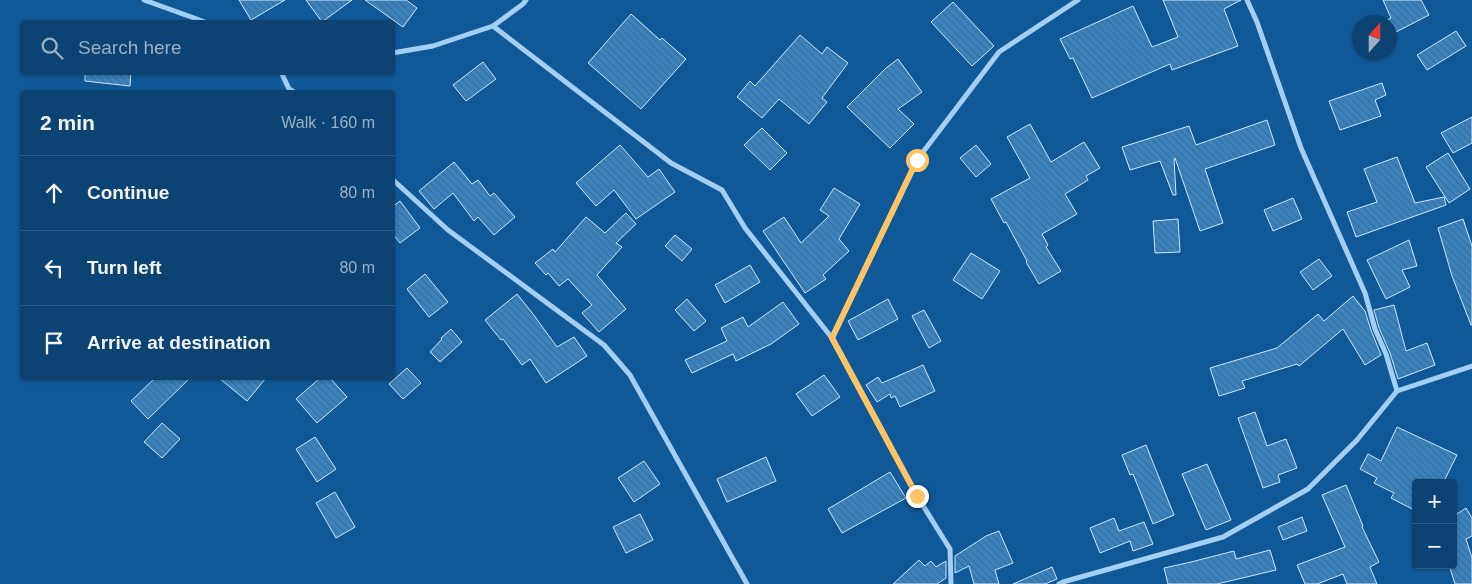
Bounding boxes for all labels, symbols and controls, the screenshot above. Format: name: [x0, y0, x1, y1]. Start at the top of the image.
north arrow: [1352, 15, 1397, 60]
search box: [20, 20, 395, 75]
icon: search: [38, 34, 66, 62]
text: Search here: [78, 37, 182, 58]
text: 2 min: [40, 111, 95, 134]
text: Walk · 160 m: [281, 114, 375, 131]
route start: [906, 149, 929, 172]
icon: ahead: [40, 179, 68, 207]
text: Continue: [87, 182, 169, 203]
text: 80 m: [339, 184, 375, 201]
icon: left: [40, 254, 68, 282]
text: Turn left: [87, 257, 162, 278]
text: 80 m: [339, 259, 375, 276]
icon: arrive: [40, 329, 68, 357]
text: Arrive at destination: [87, 332, 271, 353]
map controls: [1412, 479, 1457, 569]
button: +: [1412, 479, 1457, 524]
route end: [906, 485, 929, 508]
button: −: [1412, 524, 1457, 569]

